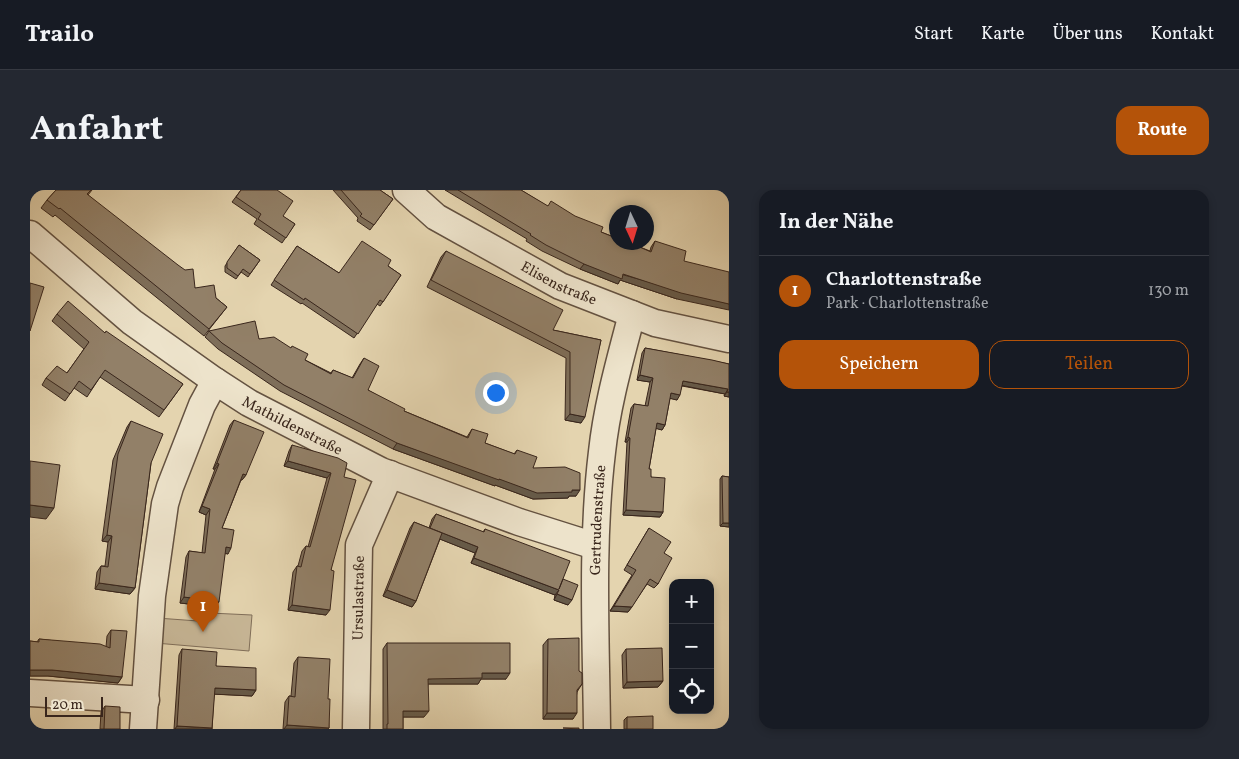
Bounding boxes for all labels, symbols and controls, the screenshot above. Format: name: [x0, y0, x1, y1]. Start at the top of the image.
text: Trailo: [25, 18, 94, 52]
text: Start: [914, 22, 953, 47]
text: Karte: [981, 22, 1025, 47]
text: Über uns: [1053, 22, 1123, 47]
text: Kontakt: [1151, 22, 1214, 47]
text: Anfahrt: [30, 106, 163, 154]
button: Route: [1116, 106, 1209, 155]
north arrow: [609, 205, 654, 250]
text: In der Nähe: [779, 208, 894, 237]
street label: Elisenstraße: [516, 257, 599, 311]
text: Charlottenstraße: [826, 267, 982, 293]
text: 1: [792, 280, 798, 302]
text: 130 m: [1148, 280, 1189, 302]
text: Park · Charlottenstraße: [826, 293, 989, 315]
button: Speichern: [779, 340, 979, 389]
button: Teilen: [989, 340, 1189, 389]
your location: [483, 380, 509, 406]
street label: Mathildenstraße: [238, 392, 346, 461]
street label: Gertrudenstraße: [586, 464, 612, 575]
street label: Ursulastraße: [348, 555, 371, 641]
map controls: [669, 579, 714, 714]
button: +: [669, 579, 714, 624]
pin: 1: [187, 591, 219, 632]
button: −: [669, 624, 714, 669]
button: locate: [669, 669, 714, 714]
scale bar: [45, 694, 102, 717]
text: 20 m: [52, 696, 83, 715]

